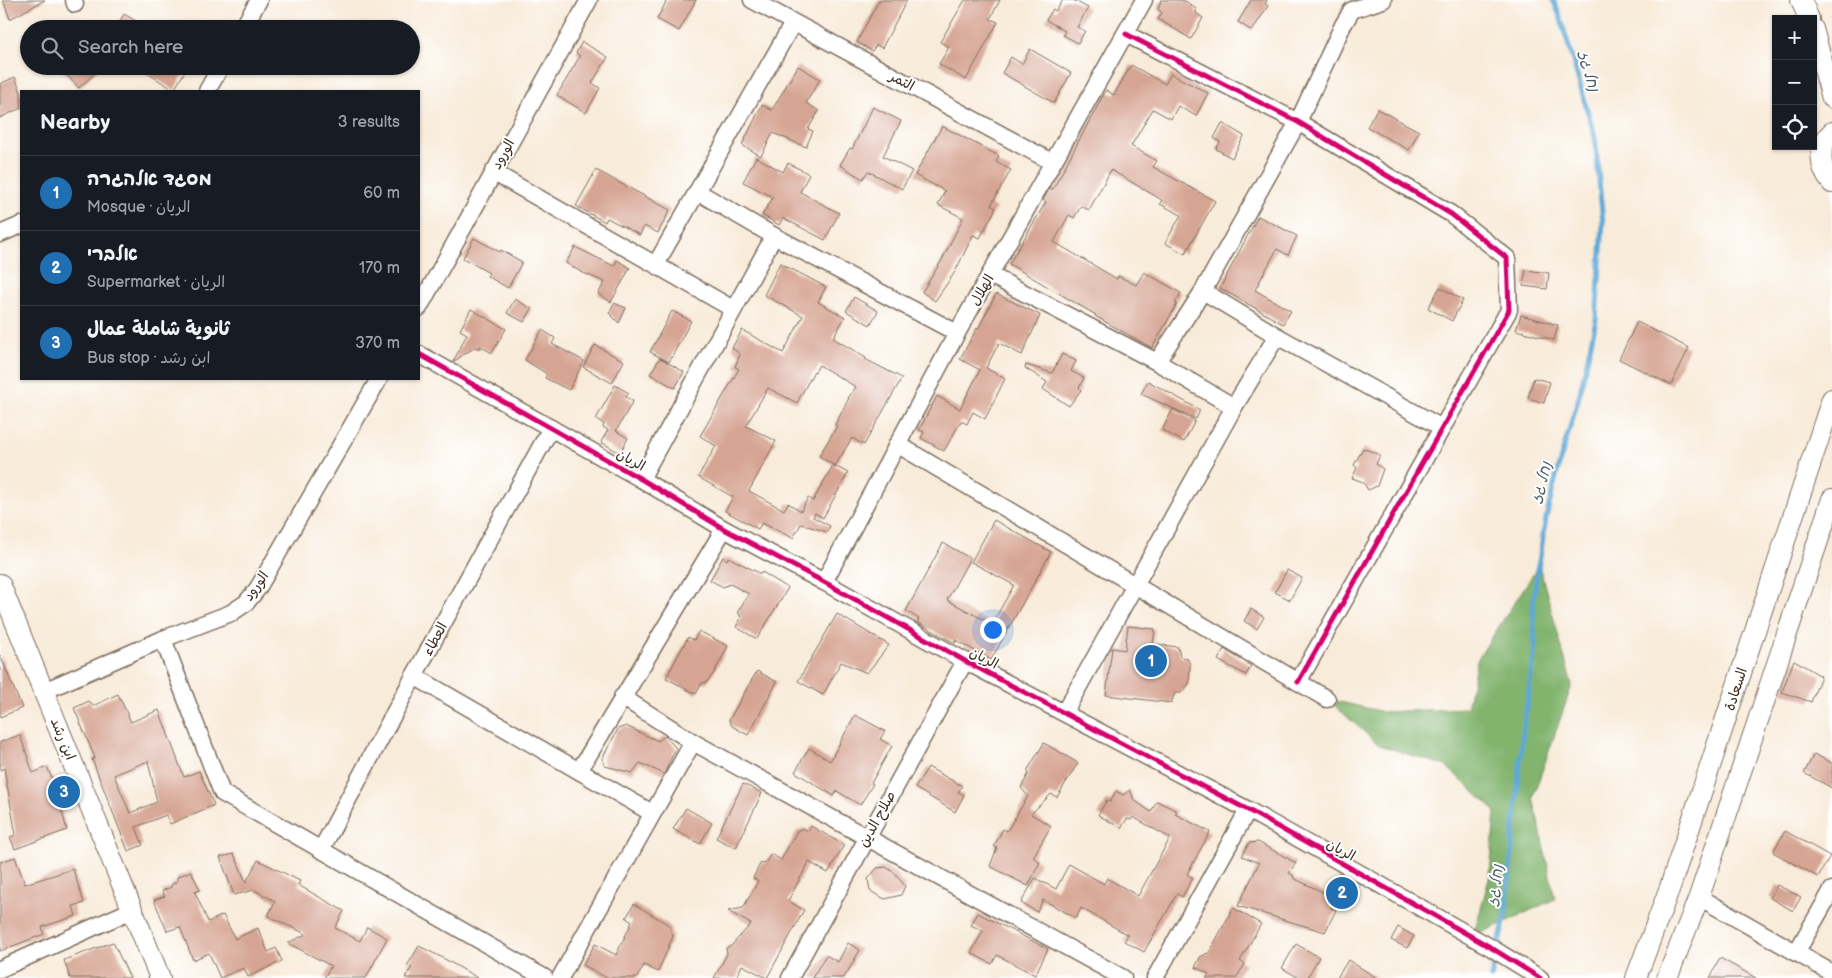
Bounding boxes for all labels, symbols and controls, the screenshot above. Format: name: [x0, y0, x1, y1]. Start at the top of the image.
map controls: [1772, 15, 1817, 150]
button: +: [1772, 15, 1817, 60]
search box: [20, 20, 420, 75]
icon: search: [38, 34, 66, 62]
text: Search here: [78, 36, 183, 59]
water label: נחל גז: [1573, 48, 1604, 96]
button: −: [1772, 60, 1817, 105]
street label: التمر: [886, 67, 917, 95]
button: locate: [1772, 105, 1817, 150]
text: Nearby: [40, 110, 110, 135]
text: 3 results: [338, 113, 400, 132]
street label: الورود: [488, 136, 519, 173]
text: מסגד אלהגרה: [87, 168, 212, 191]
text: 1: [53, 184, 59, 203]
text: 60 m: [363, 184, 400, 203]
text: Mosque · الريان: [87, 198, 191, 217]
text: אלברי: [87, 243, 138, 266]
text: 2: [51, 259, 61, 278]
text: 170 m: [359, 259, 400, 278]
street label: الهلال: [966, 271, 998, 309]
text: Supermarket · الريان: [87, 273, 225, 292]
text: ثانوية شاملة عمال: [87, 318, 229, 341]
text: 3: [51, 334, 61, 353]
text: 370 m: [355, 334, 400, 353]
text: Bus stop · ابن رشد: [87, 349, 210, 368]
street label: الريان: [614, 445, 648, 475]
water label: נחל גז: [1528, 459, 1557, 506]
street label: الورود: [240, 568, 273, 605]
your location: [980, 617, 1006, 643]
street label: العطاء: [419, 619, 451, 659]
pin: 1: [1135, 642, 1167, 680]
street label: الريان: [967, 643, 1001, 673]
street label: السعادة: [1721, 665, 1751, 713]
street label: ابن رشد: [47, 715, 79, 763]
pin: 3: [48, 773, 80, 811]
street label: صلاح الدين: [855, 788, 900, 850]
street label: الريان: [1324, 835, 1358, 865]
water label: נחל גז: [1484, 862, 1508, 908]
pin: 2: [1326, 874, 1358, 912]

